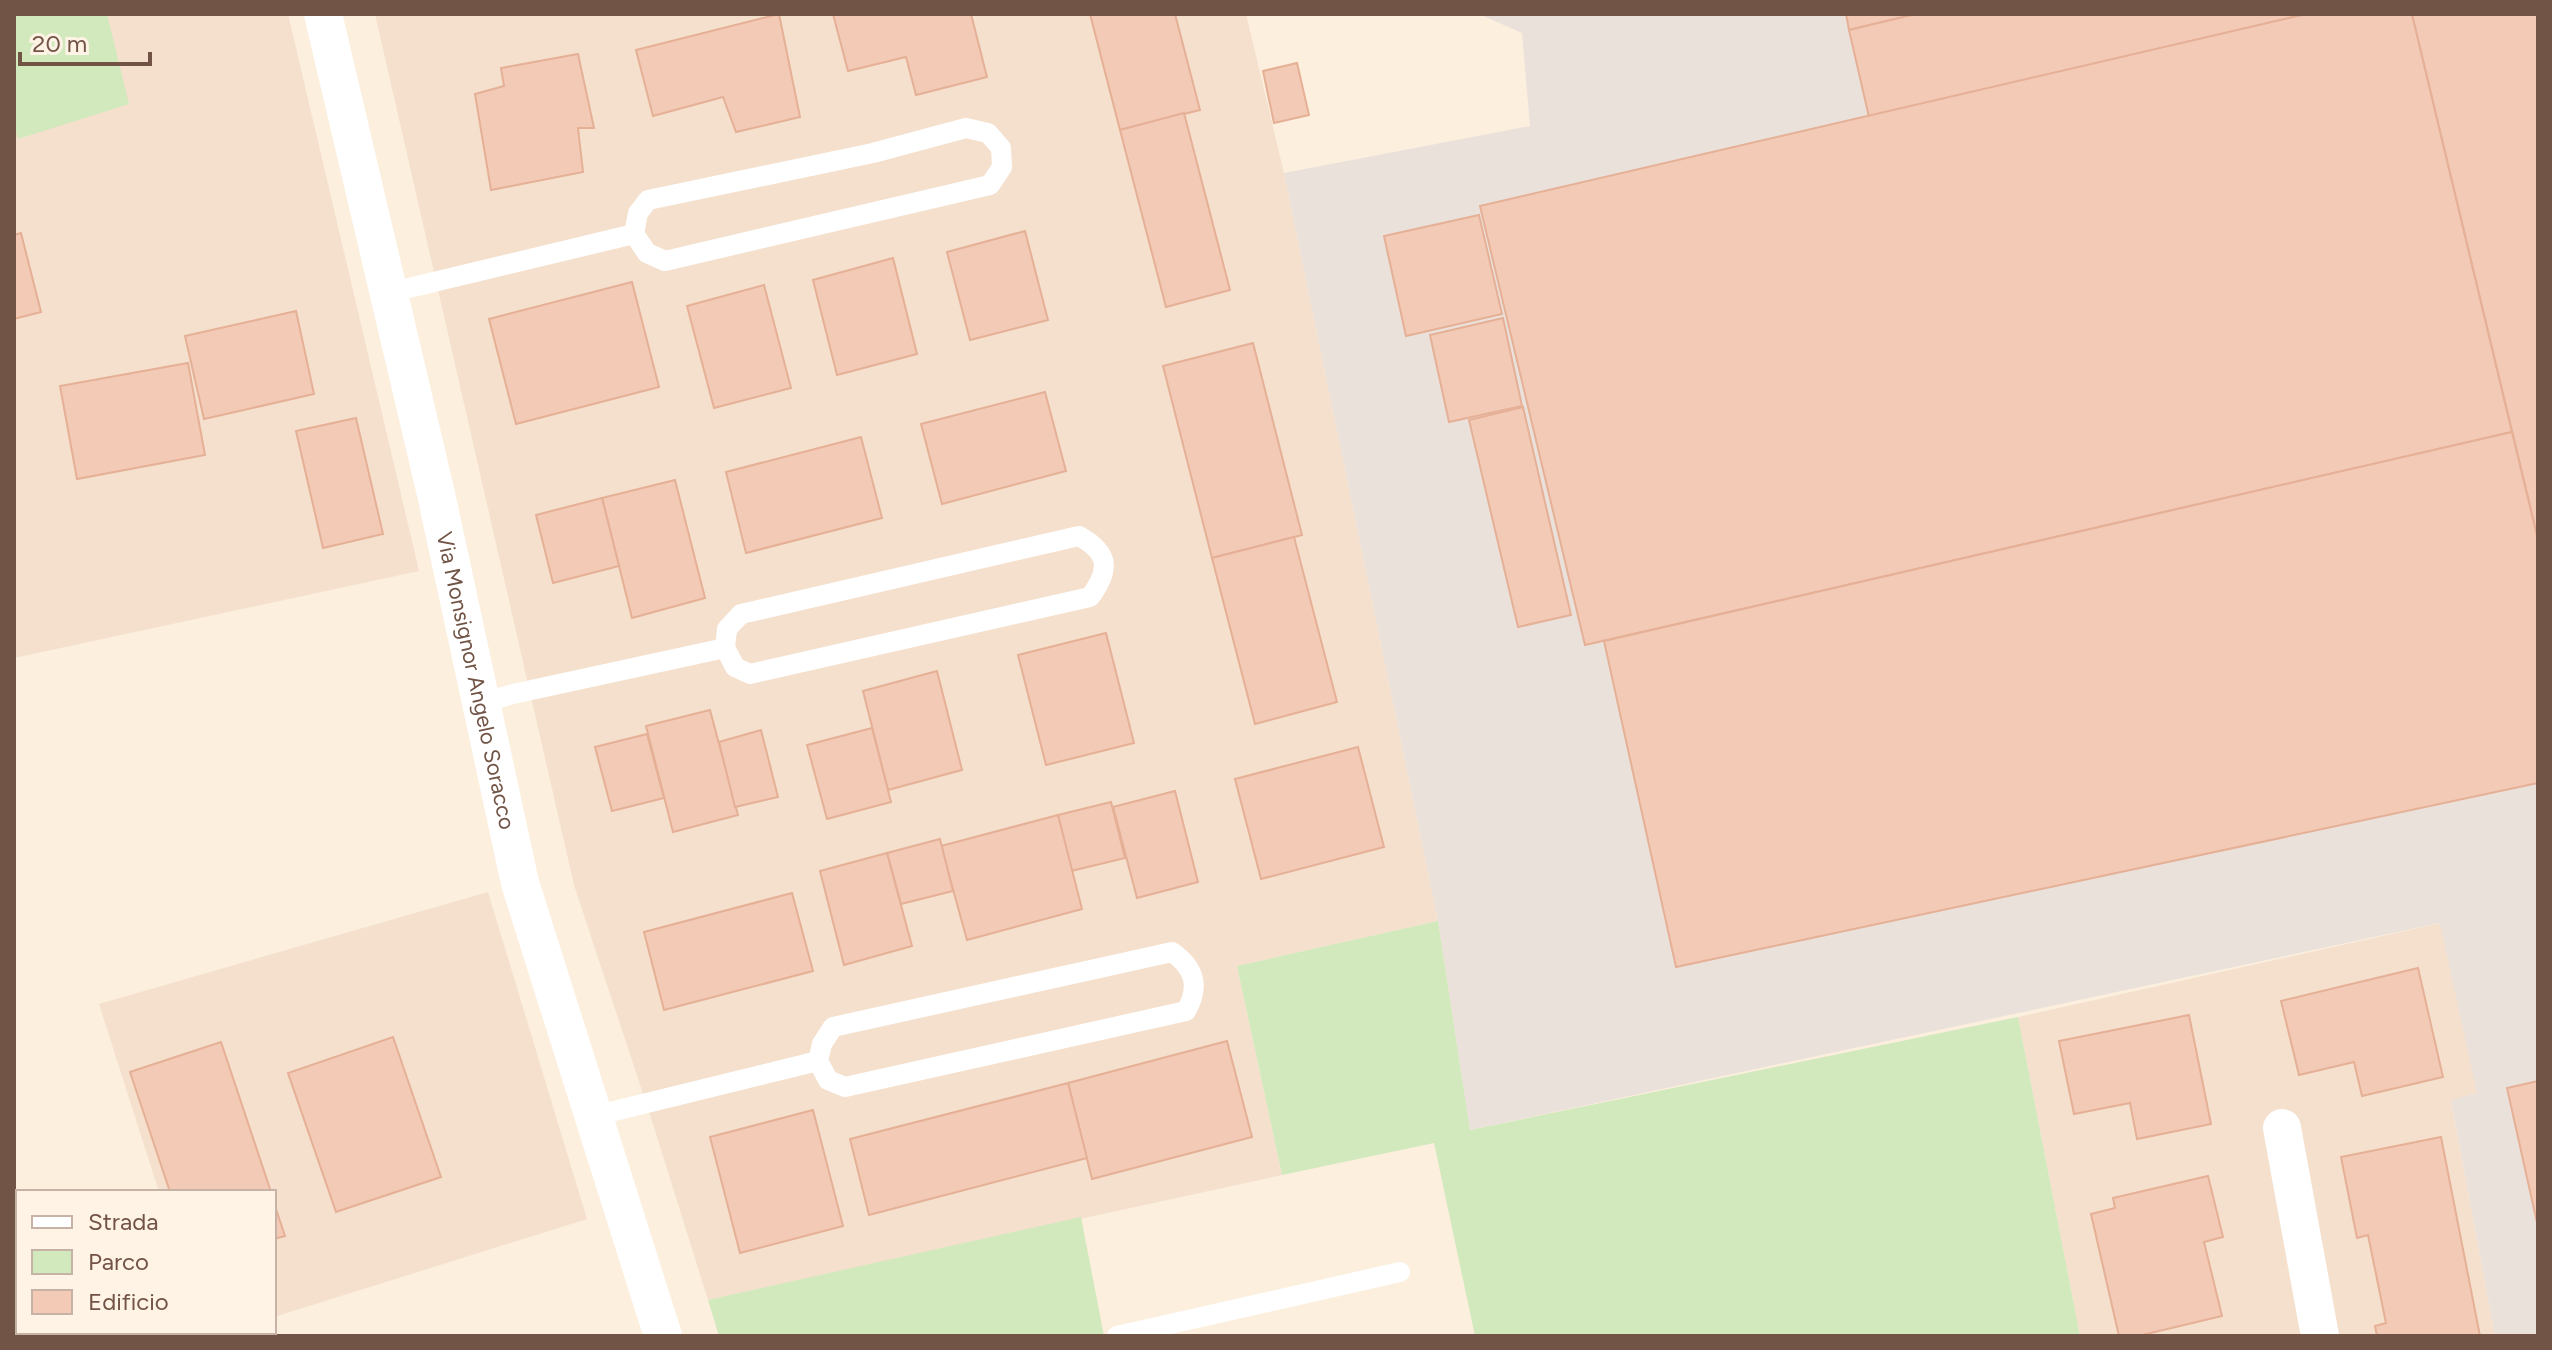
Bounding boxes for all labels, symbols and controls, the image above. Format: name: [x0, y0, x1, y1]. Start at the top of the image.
scale bar: [20, 16, 150, 66]
text: 20 m: [32, 29, 87, 58]
street label: Via Monsignor Angelo Soracco: [431, 529, 521, 832]
legend: [16, 1190, 276, 1334]
text: Strada: [88, 1207, 158, 1236]
text: Parco: [88, 1247, 149, 1276]
text: Edificio: [88, 1287, 169, 1316]

